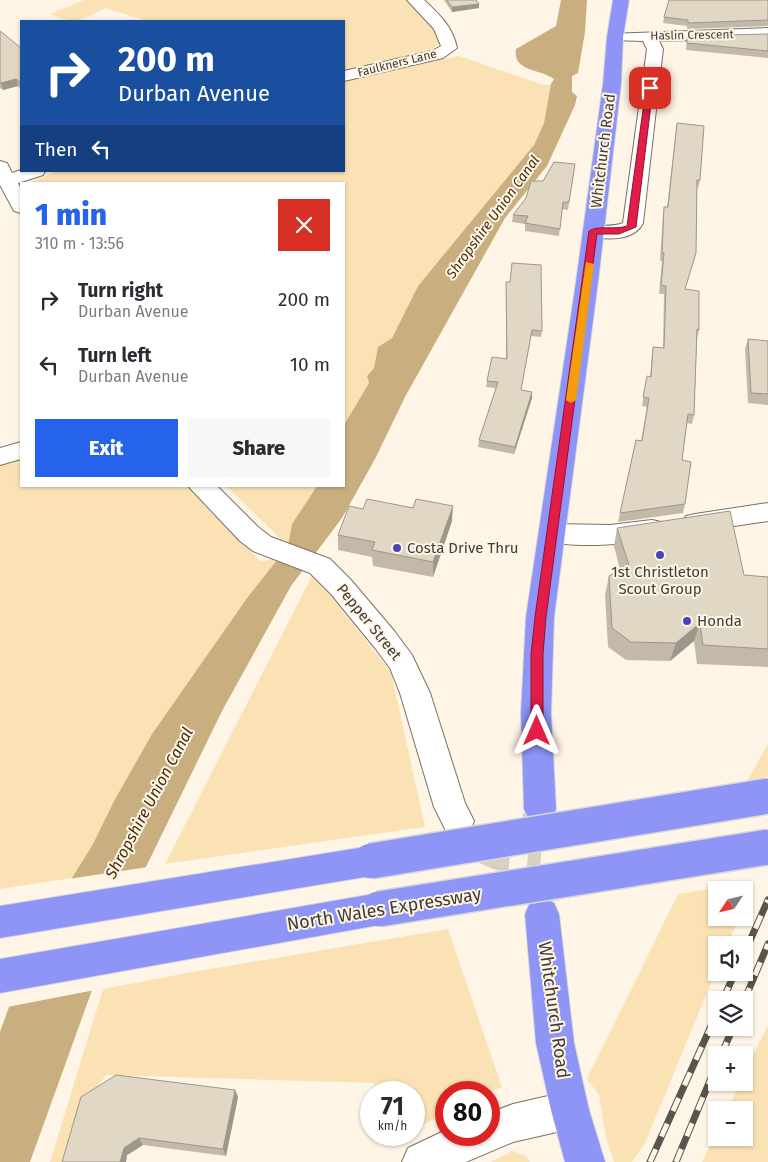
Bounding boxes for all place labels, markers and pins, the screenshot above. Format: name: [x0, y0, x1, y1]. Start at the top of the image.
pin: [629, 67, 671, 109]
place label: Costa Drive Thru: [407, 539, 519, 557]
marker: Costa Drive Thru: [391, 542, 403, 554]
marker: 1st Christleton Scout Group: [654, 549, 666, 561]
place label: 1st Christleton Scout Group: [611, 563, 709, 598]
place label: Honda: [697, 612, 742, 630]
marker: Honda: [681, 615, 693, 627]

